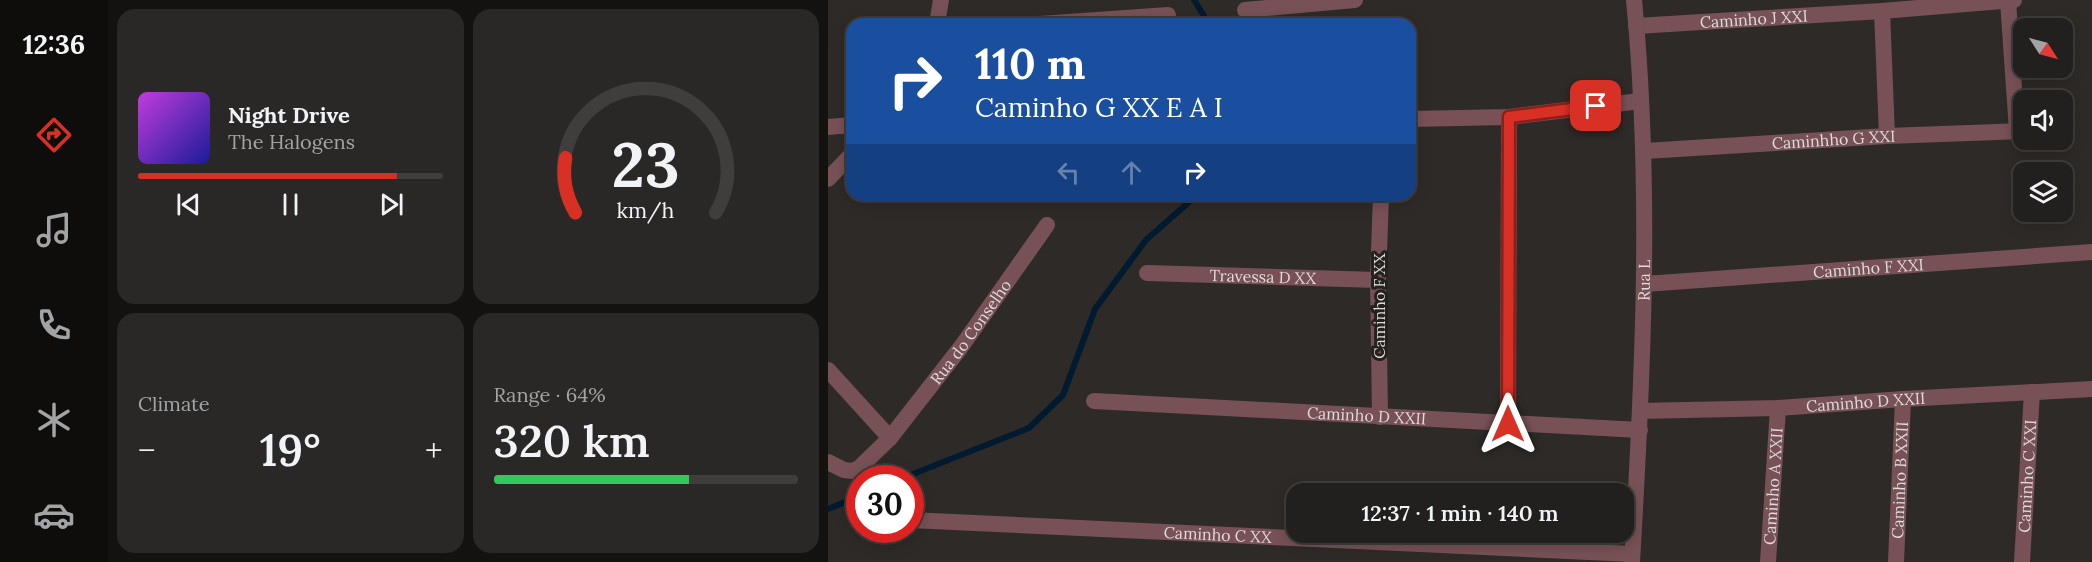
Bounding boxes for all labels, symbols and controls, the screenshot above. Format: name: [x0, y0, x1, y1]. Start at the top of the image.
street label: Caminho J XXI: [1699, 6, 1808, 32]
north arrow: [2013, 18, 2073, 78]
map controls: [2013, 18, 2073, 222]
text: 12:36: [23, 27, 85, 61]
text: 110 m: [975, 37, 1086, 91]
icon: right: [876, 42, 954, 120]
pin: [1570, 80, 1621, 131]
icon: arrive: [1579, 89, 1612, 122]
text: Caminho G XX E A I: [975, 90, 1223, 124]
button: sound: [2013, 90, 2073, 150]
text: Night Drive: [228, 101, 350, 129]
icon: directions: [33, 114, 75, 156]
text: 23: [612, 125, 680, 205]
street label: Caminhho G XXI: [1771, 126, 1896, 153]
text: The Halogens: [228, 129, 355, 154]
icon: left: [1052, 156, 1085, 189]
icon: ahead: [1115, 156, 1148, 189]
icon: right: [1178, 156, 1211, 189]
button: layers: [2013, 162, 2073, 222]
icon: previous: [172, 188, 205, 221]
icon: pause: [274, 188, 307, 221]
icon: next: [375, 188, 408, 221]
text: km/h: [617, 197, 675, 225]
icon: music: [33, 209, 75, 251]
street label: Caminho F XX: [1369, 253, 1389, 359]
street label: Caminho F XXI: [1812, 254, 1924, 282]
street label: Rua L: [1634, 259, 1654, 301]
street label: Travessa D XX: [1209, 265, 1317, 288]
street label: Rua do Conselho: [926, 276, 1015, 388]
icon: phone: [33, 304, 75, 346]
text: Range · 64%: [494, 382, 606, 407]
street label: Caminho D XXII: [1805, 388, 1926, 416]
text: Climate: [138, 391, 210, 416]
position arrow: [1476, 392, 1540, 456]
icon: climate: [33, 399, 75, 441]
street label: Caminho D XXII: [1306, 402, 1427, 429]
text: 320 km: [494, 412, 650, 469]
street label: Caminho C XXI: [2014, 419, 2040, 533]
text: 19°: [260, 421, 321, 478]
street label: Caminho B XXII: [1887, 421, 1912, 539]
street label: Caminho A XXII: [1759, 427, 1787, 545]
text: −: [138, 429, 156, 471]
text: +: [425, 429, 443, 471]
speed limit sign: 30: [846, 465, 924, 543]
icon: car: [33, 494, 75, 536]
text: 12:37 · 1 min · 140 m: [1361, 499, 1559, 527]
street label: Caminho C XX: [1163, 522, 1273, 547]

